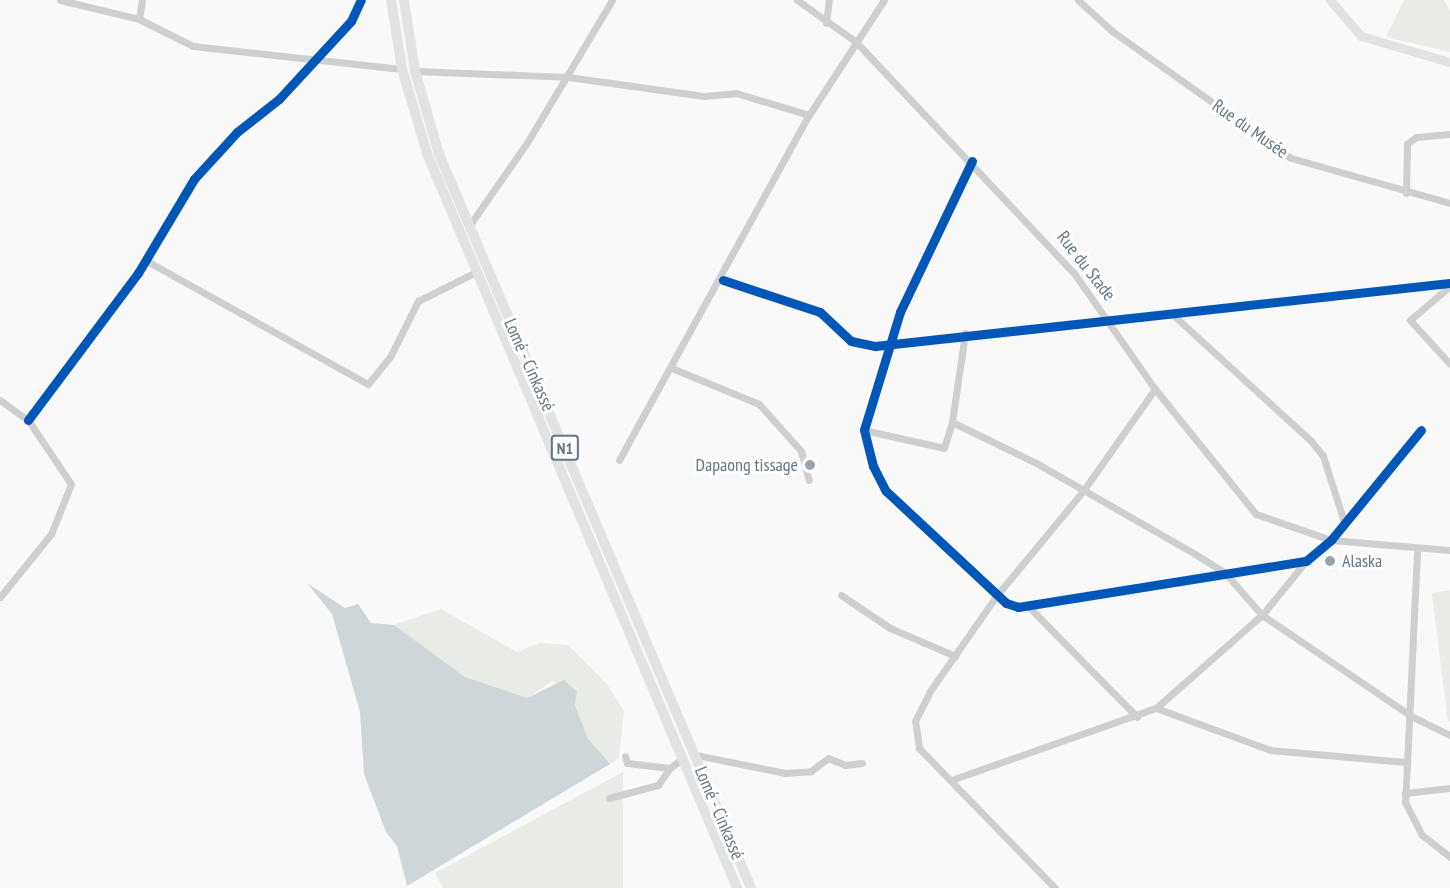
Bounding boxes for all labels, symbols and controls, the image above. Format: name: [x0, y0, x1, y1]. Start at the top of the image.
street label: Rue du Musée: [1208, 95, 1292, 163]
street label: Rue du Stade: [1052, 227, 1120, 305]
street label: Lomé - Cinkassé: [499, 315, 559, 415]
road number: N1: [550, 435, 580, 461]
place label: Dapaong tissage: [696, 454, 798, 476]
marker: Dapaong tissage: [803, 458, 817, 472]
place label: Alaska: [1342, 550, 1382, 572]
marker: Alaska: [1323, 554, 1337, 568]
street label: Lomé - Cinkassé: [689, 763, 749, 863]

